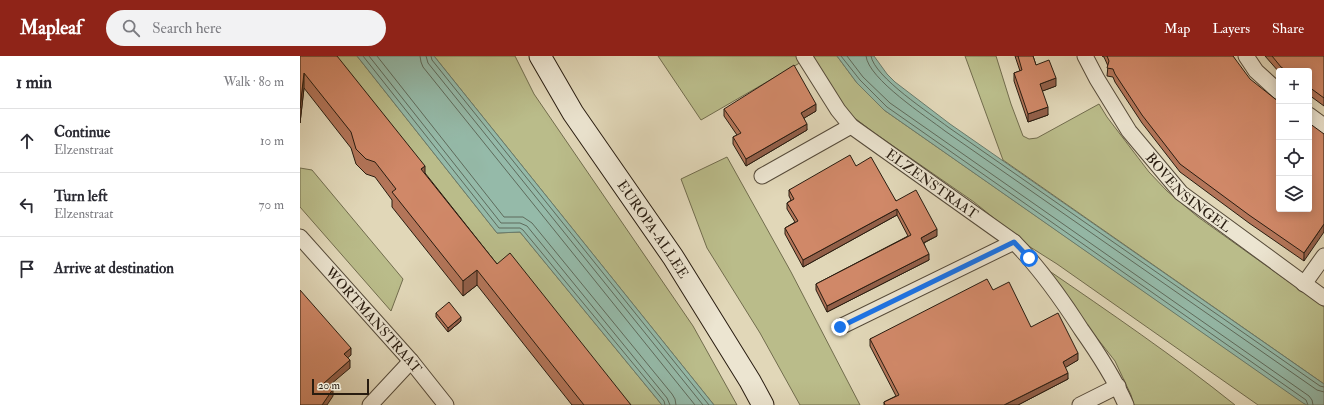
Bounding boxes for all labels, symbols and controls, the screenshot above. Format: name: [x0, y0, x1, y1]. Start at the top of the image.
search box: [106, 10, 386, 46]
text: Mapleaf: [20, 16, 82, 40]
icon: search: [120, 17, 142, 39]
text: Search here: [152, 19, 222, 38]
text: Map: [1164, 20, 1190, 37]
text: Layers: [1212, 20, 1250, 37]
text: Share: [1272, 20, 1304, 37]
map controls: [1276, 68, 1312, 212]
button: +: [1276, 68, 1312, 104]
text: 1 min: [16, 72, 52, 93]
text: Walk · 80 m: [223, 74, 284, 90]
button: −: [1276, 104, 1312, 140]
text: Continue: [54, 123, 110, 142]
icon: ahead: [16, 130, 38, 152]
text: 10 m: [260, 133, 284, 149]
button: locate: [1276, 140, 1312, 176]
text: Elzenstraat: [54, 142, 114, 158]
street label: ELZENSTRAAT: [882, 146, 982, 223]
street label: BOVENSINGEL: [1142, 149, 1234, 236]
button: layers: [1276, 176, 1312, 212]
street label: EUROPA-ALLEE: [613, 177, 692, 281]
text: Turn left: [54, 187, 108, 206]
icon: left: [16, 194, 38, 216]
text: 70 m: [259, 197, 284, 213]
text: Elzenstraat: [54, 206, 114, 222]
route start: [1020, 249, 1038, 267]
icon: arrive: [16, 258, 38, 280]
text: Arrive at destination: [54, 259, 174, 278]
street label: WORTMANSTRAAT: [321, 263, 426, 377]
route end: [831, 318, 849, 336]
scale bar: [312, 377, 369, 396]
text: 20 m: [318, 379, 340, 392]

